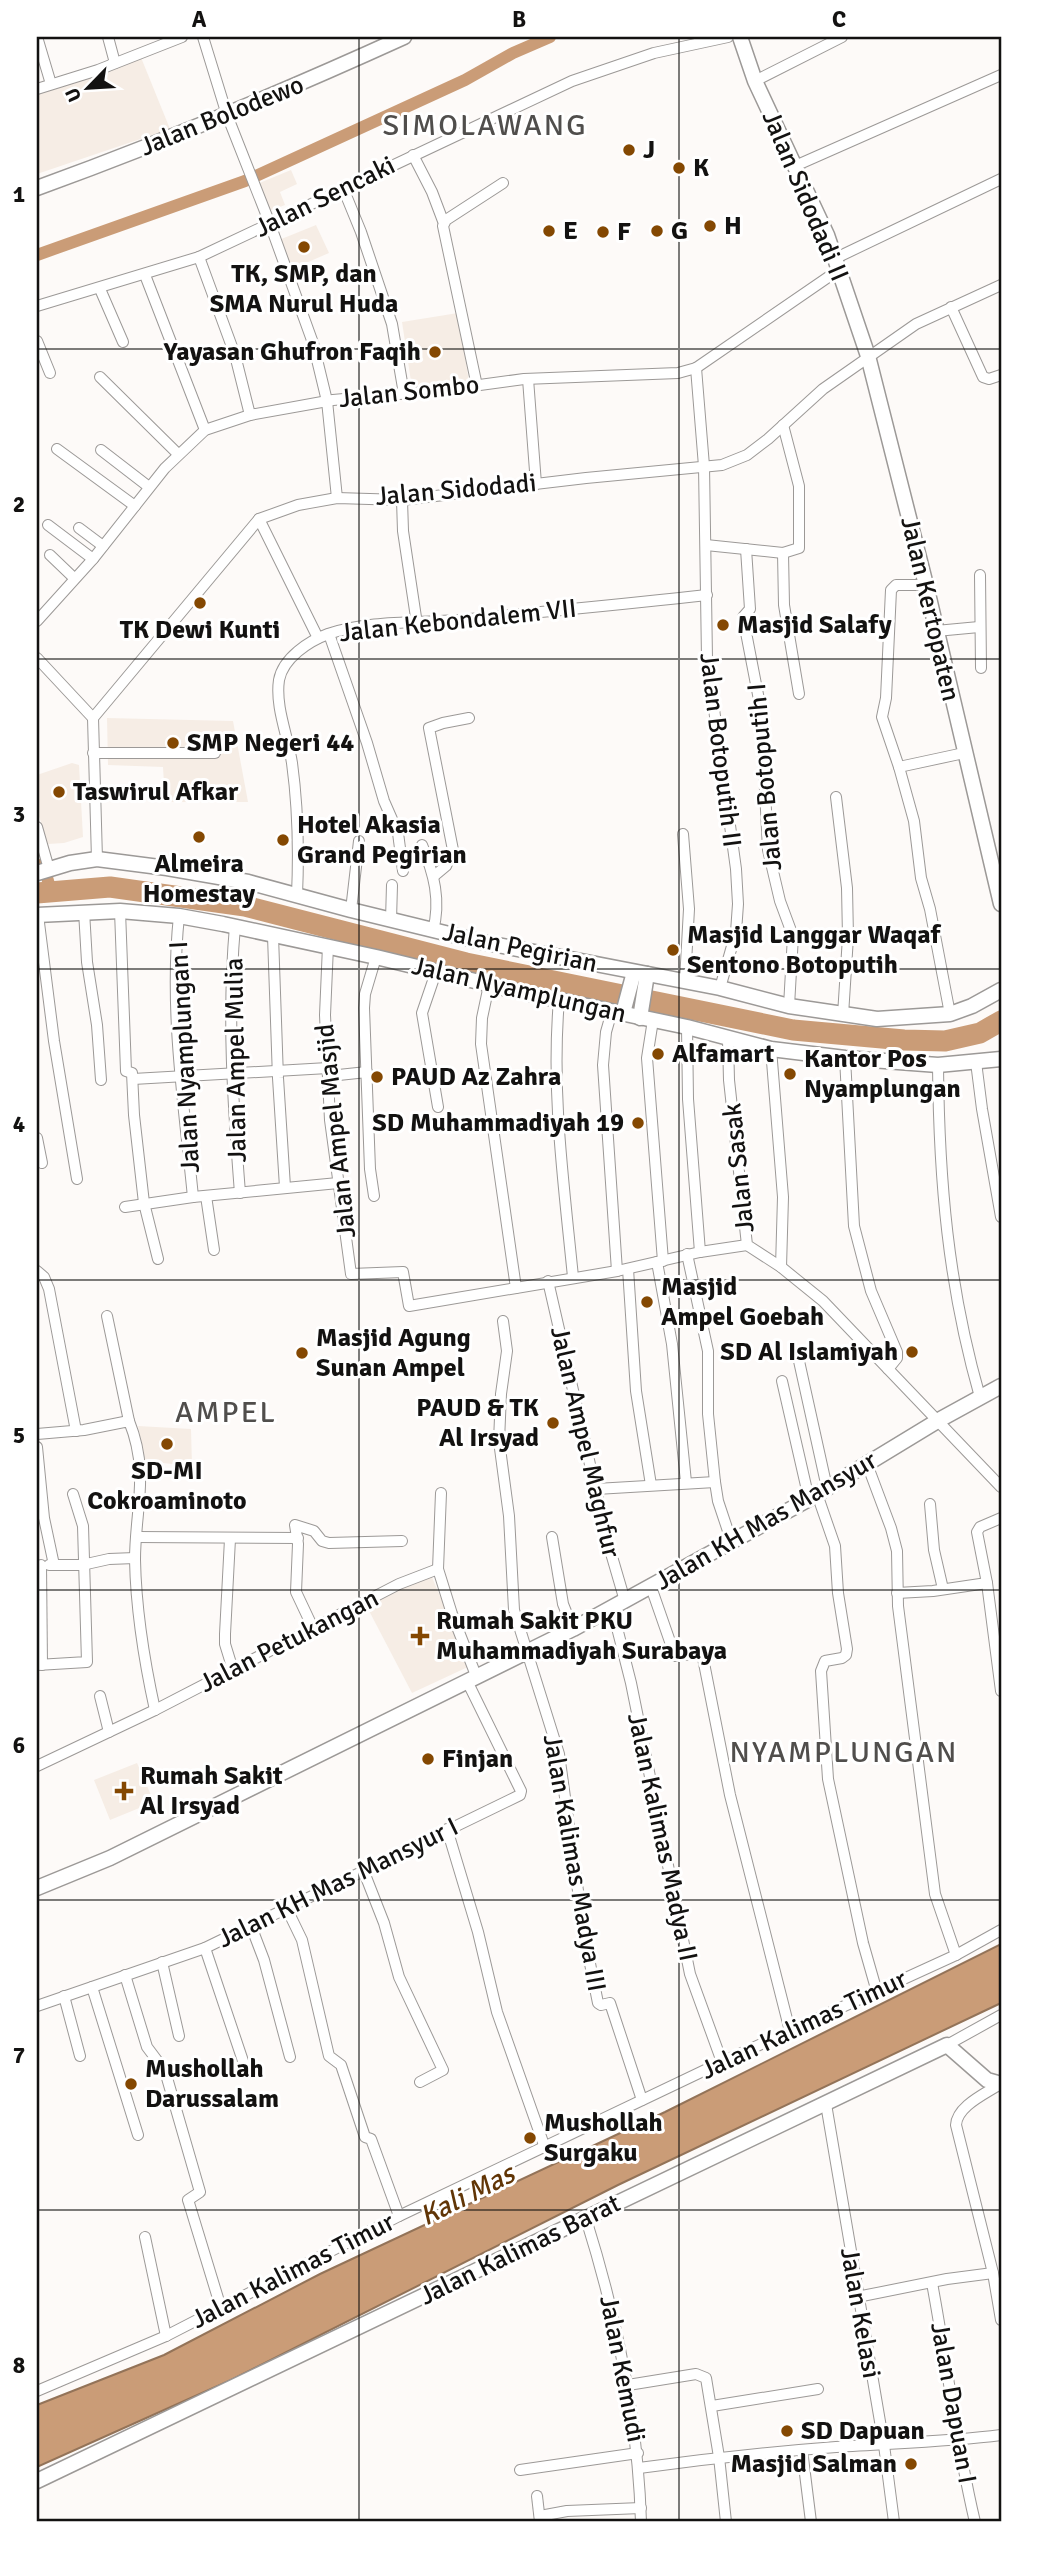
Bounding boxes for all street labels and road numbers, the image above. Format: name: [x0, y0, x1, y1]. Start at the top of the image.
street label: Jalan Bolodewo: [136, 69, 308, 163]
street label: Jalan Sidodadi II: [755, 106, 855, 286]
street label: Jalan Sencaki: [250, 149, 400, 245]
street label: Jalan Sombo: [337, 369, 481, 415]
street label: Jalan Sidodadi: [374, 467, 538, 513]
street label: Jalan Kertopaten: [893, 514, 967, 704]
street label: Jalan Kebondalem VII: [338, 593, 578, 649]
street label: Jalan Botoputih II: [692, 651, 748, 849]
street label: Jalan Botoputih I: [741, 682, 789, 872]
street label: Jalan Pegirian: [440, 916, 600, 980]
street label: Jalan Nyamplungan I: [163, 940, 207, 1174]
street label: Jalan Nyamplungan: [409, 950, 629, 1030]
street label: Jalan Ampel Mulia: [218, 957, 254, 1163]
street label: Jalan Ampel Masjid: [309, 1022, 363, 1240]
street label: Jalan Sasak: [716, 1102, 762, 1234]
street label: Jalan Ampel Maghfur: [543, 1323, 627, 1561]
street label: Jalan KH Mas Mansyur: [649, 1444, 883, 1598]
street label: Jalan Petukangan: [194, 1582, 384, 1700]
street label: Jalan Kalimas Madya II: [620, 1710, 704, 1964]
street label: Jalan Kalimas Madya III: [536, 1732, 612, 1994]
street label: Jalan KH Mas Mansyur I: [212, 1811, 464, 1955]
street label: Jalan Kalimas Timur: [696, 1963, 912, 2087]
street label: Jalan Kalimas Barat: [414, 2188, 626, 2312]
street label: Jalan Kalimas Timur: [186, 2206, 400, 2336]
street label: Jalan Kelasi: [833, 2245, 887, 2381]
street label: Jalan Kemudi: [592, 2293, 652, 2445]
street label: Jalan Dapuan I: [923, 2320, 983, 2486]

